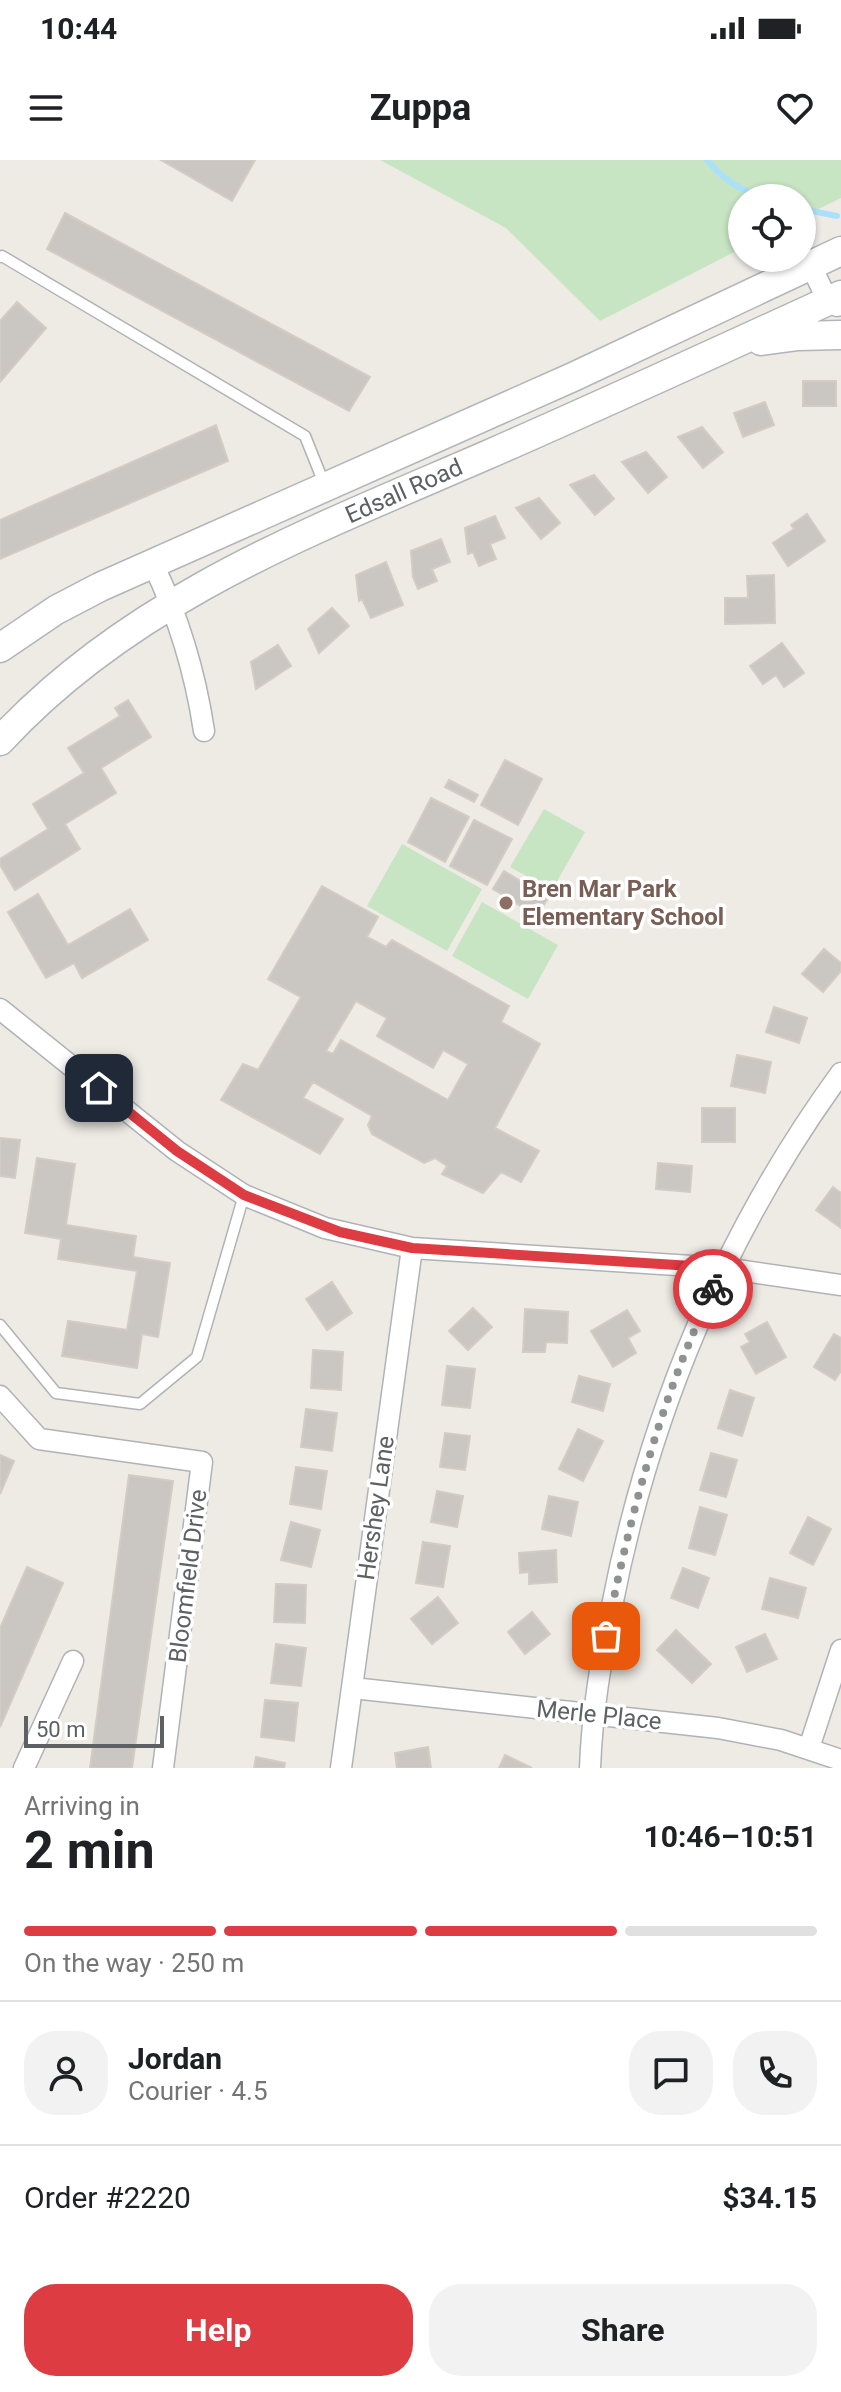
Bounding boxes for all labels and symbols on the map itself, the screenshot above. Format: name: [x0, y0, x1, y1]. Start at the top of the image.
street label: Edsall Road: [341, 453, 467, 529]
place label: Bren Mar Park Elementary School: [522, 875, 724, 931]
marker: Bren Mar Park Elementary School: [497, 894, 515, 912]
pin: [65, 1054, 133, 1122]
courier: [673, 1249, 753, 1329]
street label: Hershey Lane: [352, 1434, 400, 1582]
street label: Bloomfield Drive: [163, 1488, 213, 1664]
pin: [572, 1602, 640, 1670]
street label: Merle Place: [535, 1695, 663, 1735]
scale bar: [24, 1712, 164, 1748]

